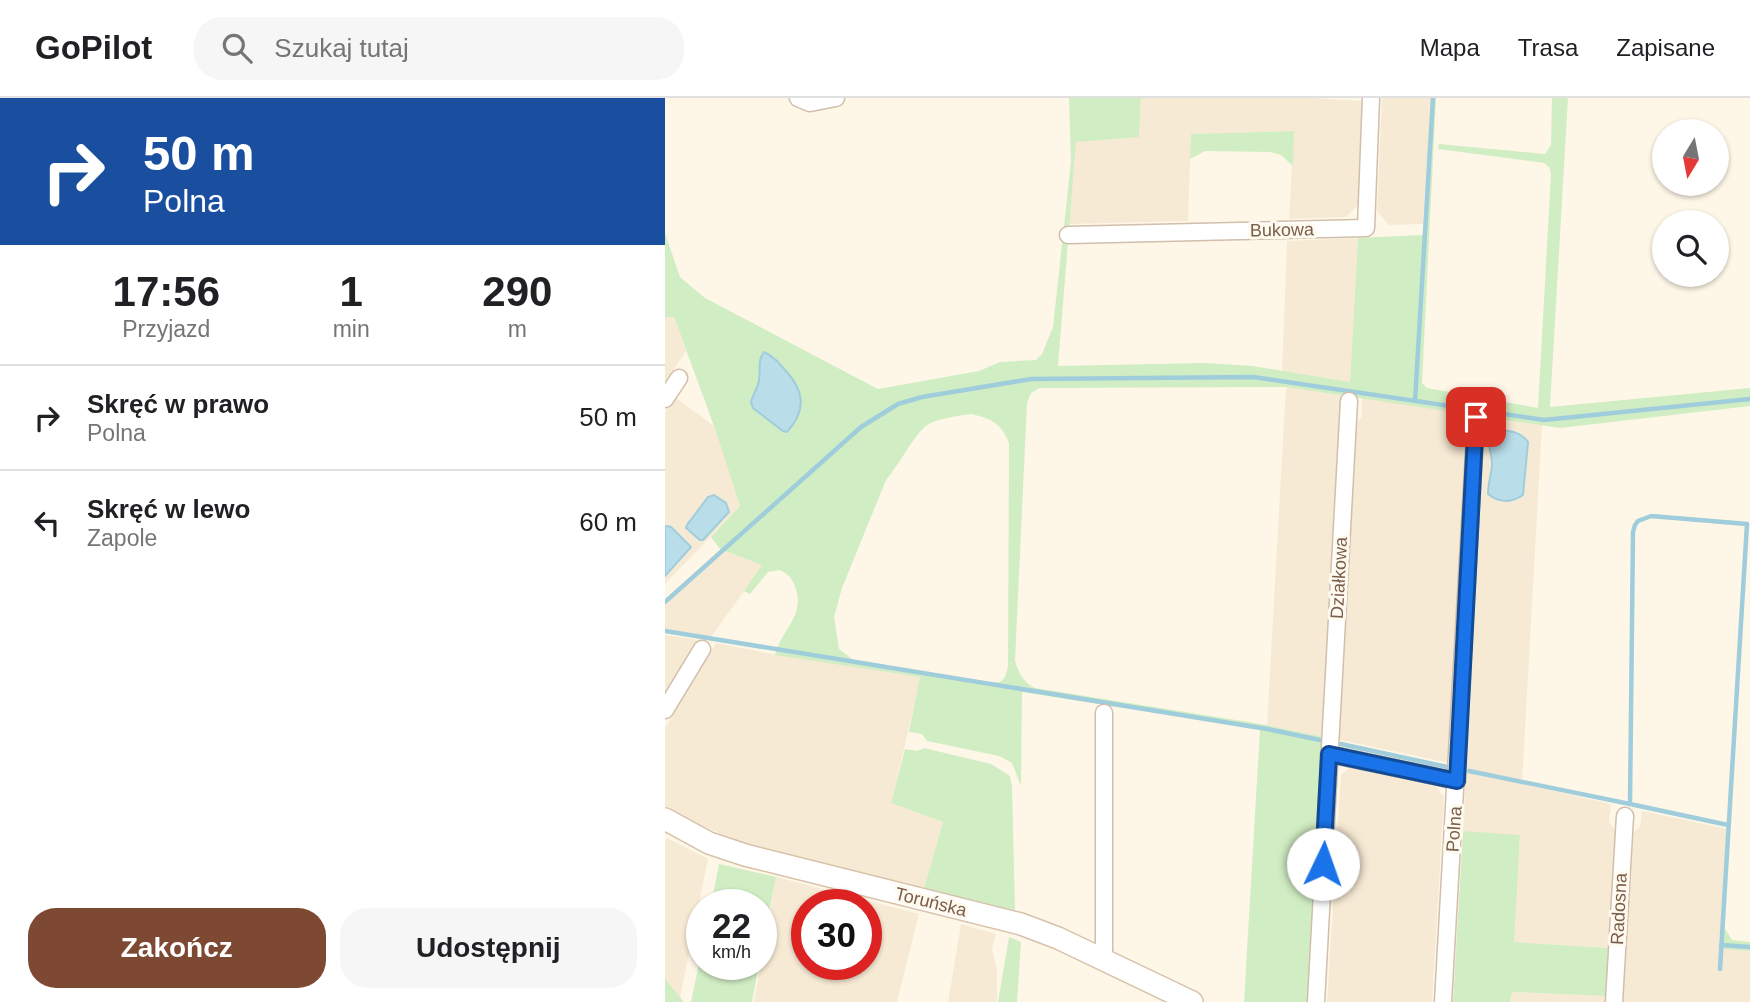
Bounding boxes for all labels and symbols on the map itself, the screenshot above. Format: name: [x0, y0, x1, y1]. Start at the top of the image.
north arrow: [1652, 119, 1729, 196]
street label: Bukowa: [1250, 219, 1315, 241]
pin: [1446, 387, 1506, 447]
street label: Działkowa: [1327, 536, 1351, 619]
street label: Polna: [1442, 804, 1466, 853]
position arrow: [1286, 827, 1360, 901]
street label: Radosna: [1607, 872, 1631, 946]
street label: Toruńska: [893, 883, 970, 921]
speed limit sign: 30: [791, 889, 882, 980]

